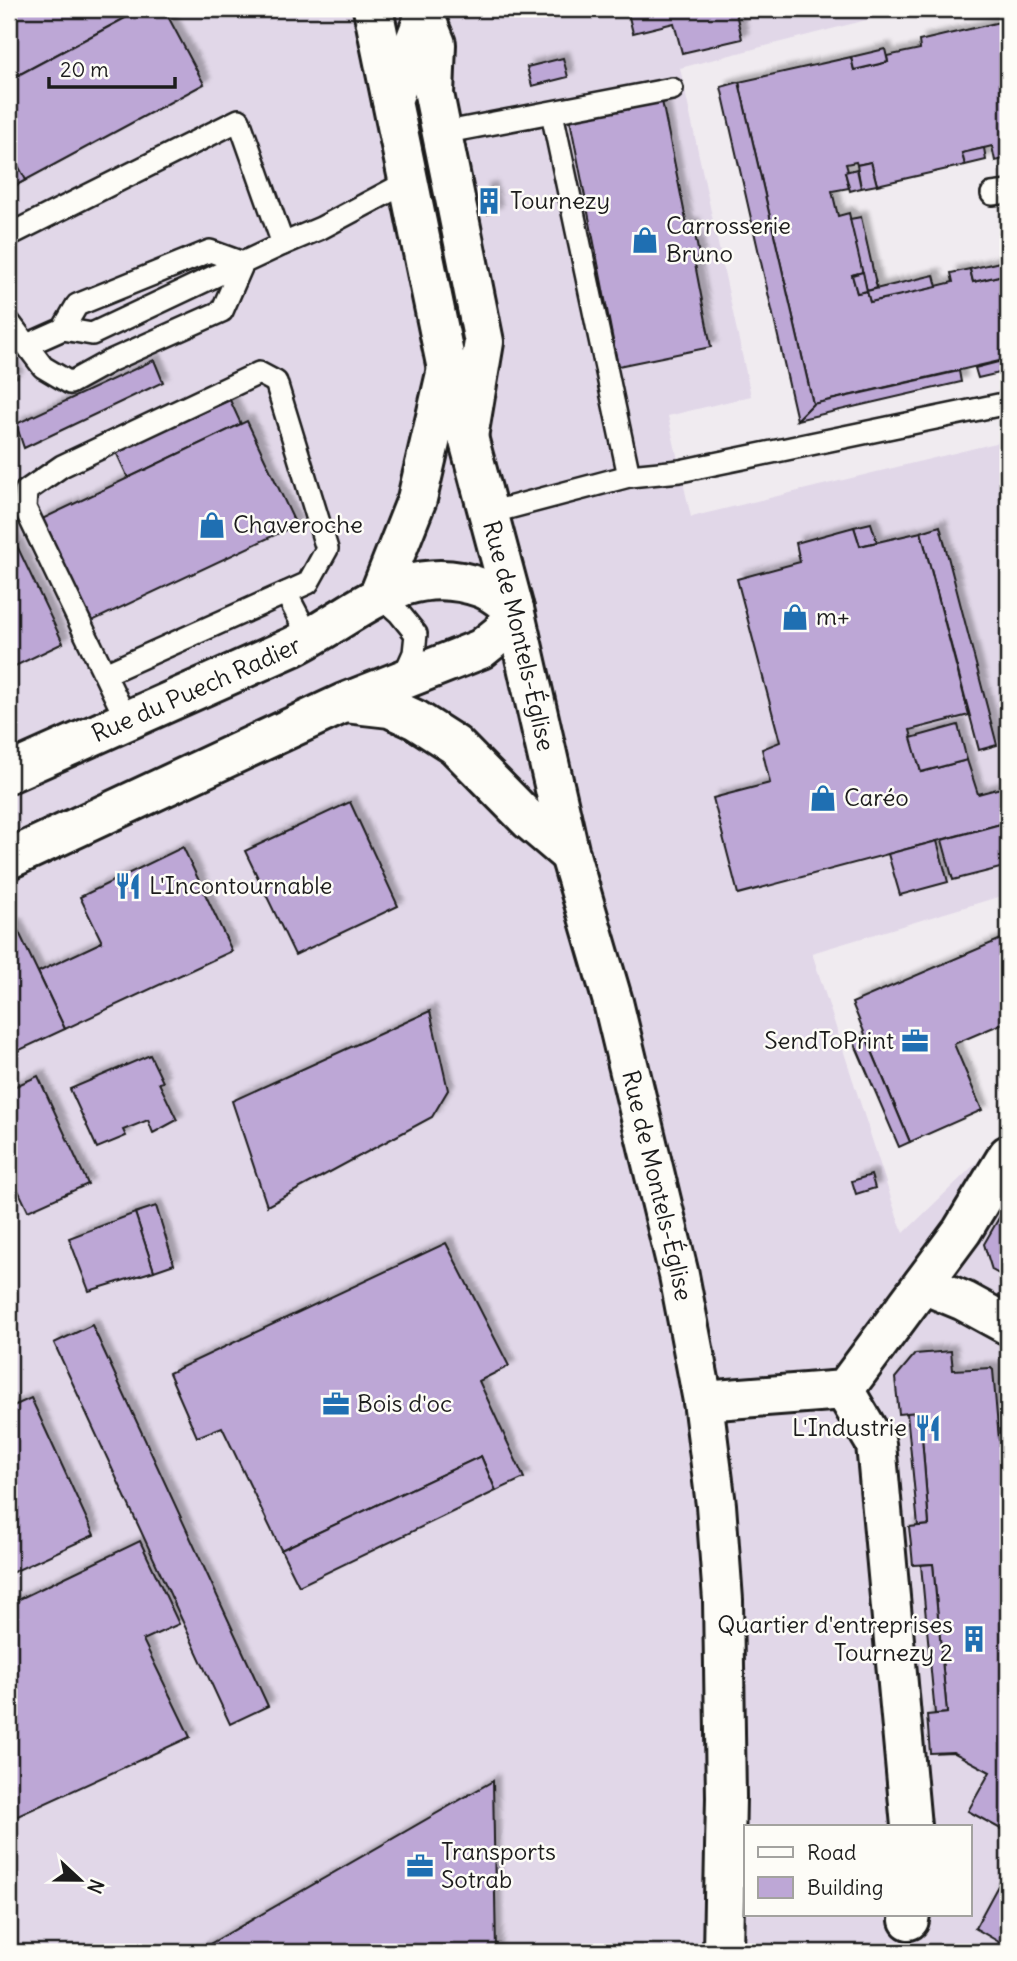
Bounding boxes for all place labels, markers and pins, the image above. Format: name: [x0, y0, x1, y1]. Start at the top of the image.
place label: Tournezy: [510, 185, 610, 215]
building icon: Tournezy: [474, 186, 504, 216]
place label: Carrosserie Bruno: [666, 210, 791, 268]
shop icon: Carrosserie Bruno: [630, 225, 660, 255]
place label: Chaveroche: [233, 509, 363, 539]
shop icon: Chaveroche: [197, 510, 227, 540]
place label: m+: [816, 601, 850, 631]
shop icon: m+: [780, 602, 810, 632]
place label: Caréo: [844, 782, 909, 812]
shop icon: Caréo: [808, 783, 838, 813]
place label: L'Incontournable: [149, 870, 332, 900]
restaurant icon: L'Incontournable: [113, 871, 143, 901]
place label: SendToPrint: [764, 1025, 894, 1055]
office icon: SendToPrint: [900, 1026, 930, 1056]
place label: Bois d'oc: [357, 1388, 452, 1418]
office icon: Bois d'oc: [321, 1389, 351, 1419]
place label: L'Industrie: [792, 1412, 907, 1442]
restaurant icon: L'Industrie: [913, 1413, 943, 1443]
place label: Quartier d'entreprises Tournezy 2: [717, 1609, 953, 1667]
building icon: Quartier d'entreprises Tournezy 2: [959, 1624, 989, 1654]
place label: Transports Sotrab: [441, 1836, 556, 1894]
office icon: Transports Sotrab: [405, 1851, 435, 1881]

